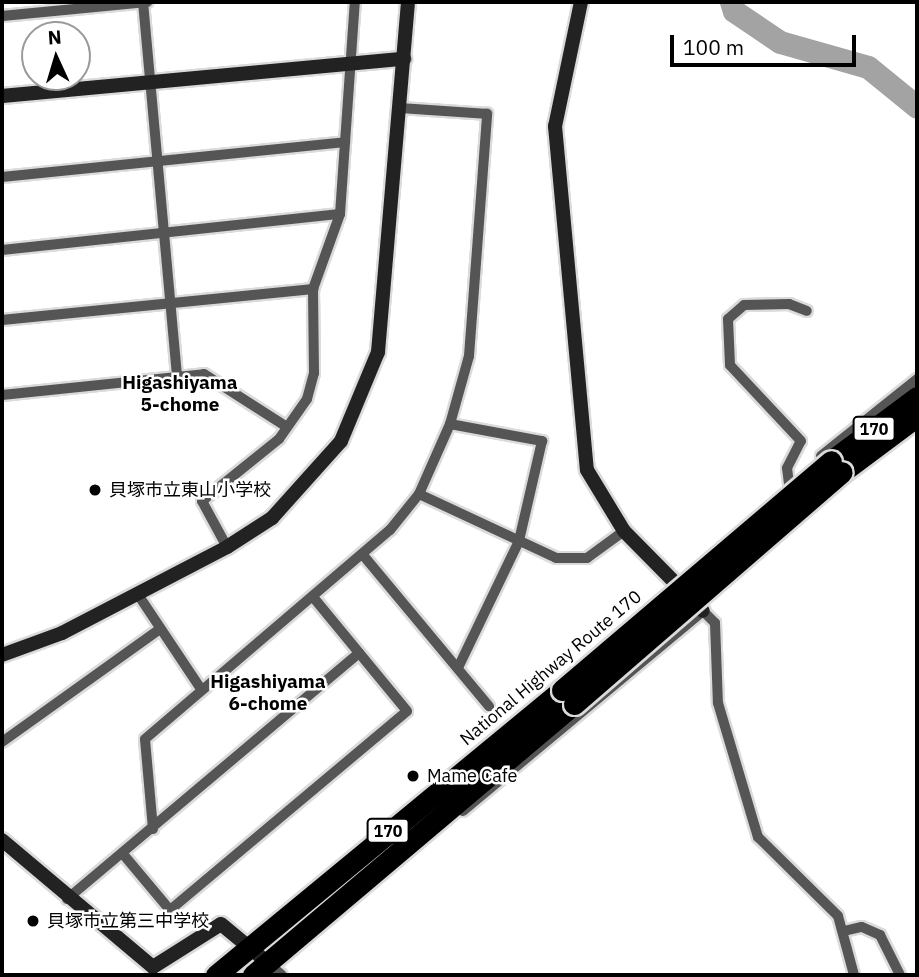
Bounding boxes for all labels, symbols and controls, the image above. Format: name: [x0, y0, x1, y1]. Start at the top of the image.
north arrow: [21, 21, 91, 91]
scale bar: [674, 21, 860, 65]
text: N: [47, 25, 62, 49]
text: 100 m: [683, 33, 744, 61]
district label: Higashiyama 5-chome: [122, 372, 238, 416]
road number: 170: [851, 416, 897, 442]
place label: 貝塚市立東山小学校: [109, 479, 271, 501]
marker: 貝塚市立東山小学校: [87, 482, 103, 498]
street label: National Highway Route 170: [456, 586, 646, 750]
district label: Higashiyama 6-chome: [210, 671, 326, 715]
place label: Mame Cafe: [427, 765, 518, 787]
marker: Mame Cafe: [405, 768, 421, 784]
road number: 170: [365, 818, 411, 844]
place label: 貝塚市立第三中学校: [47, 910, 209, 932]
marker: 貝塚市立第三中学校: [25, 913, 41, 929]

